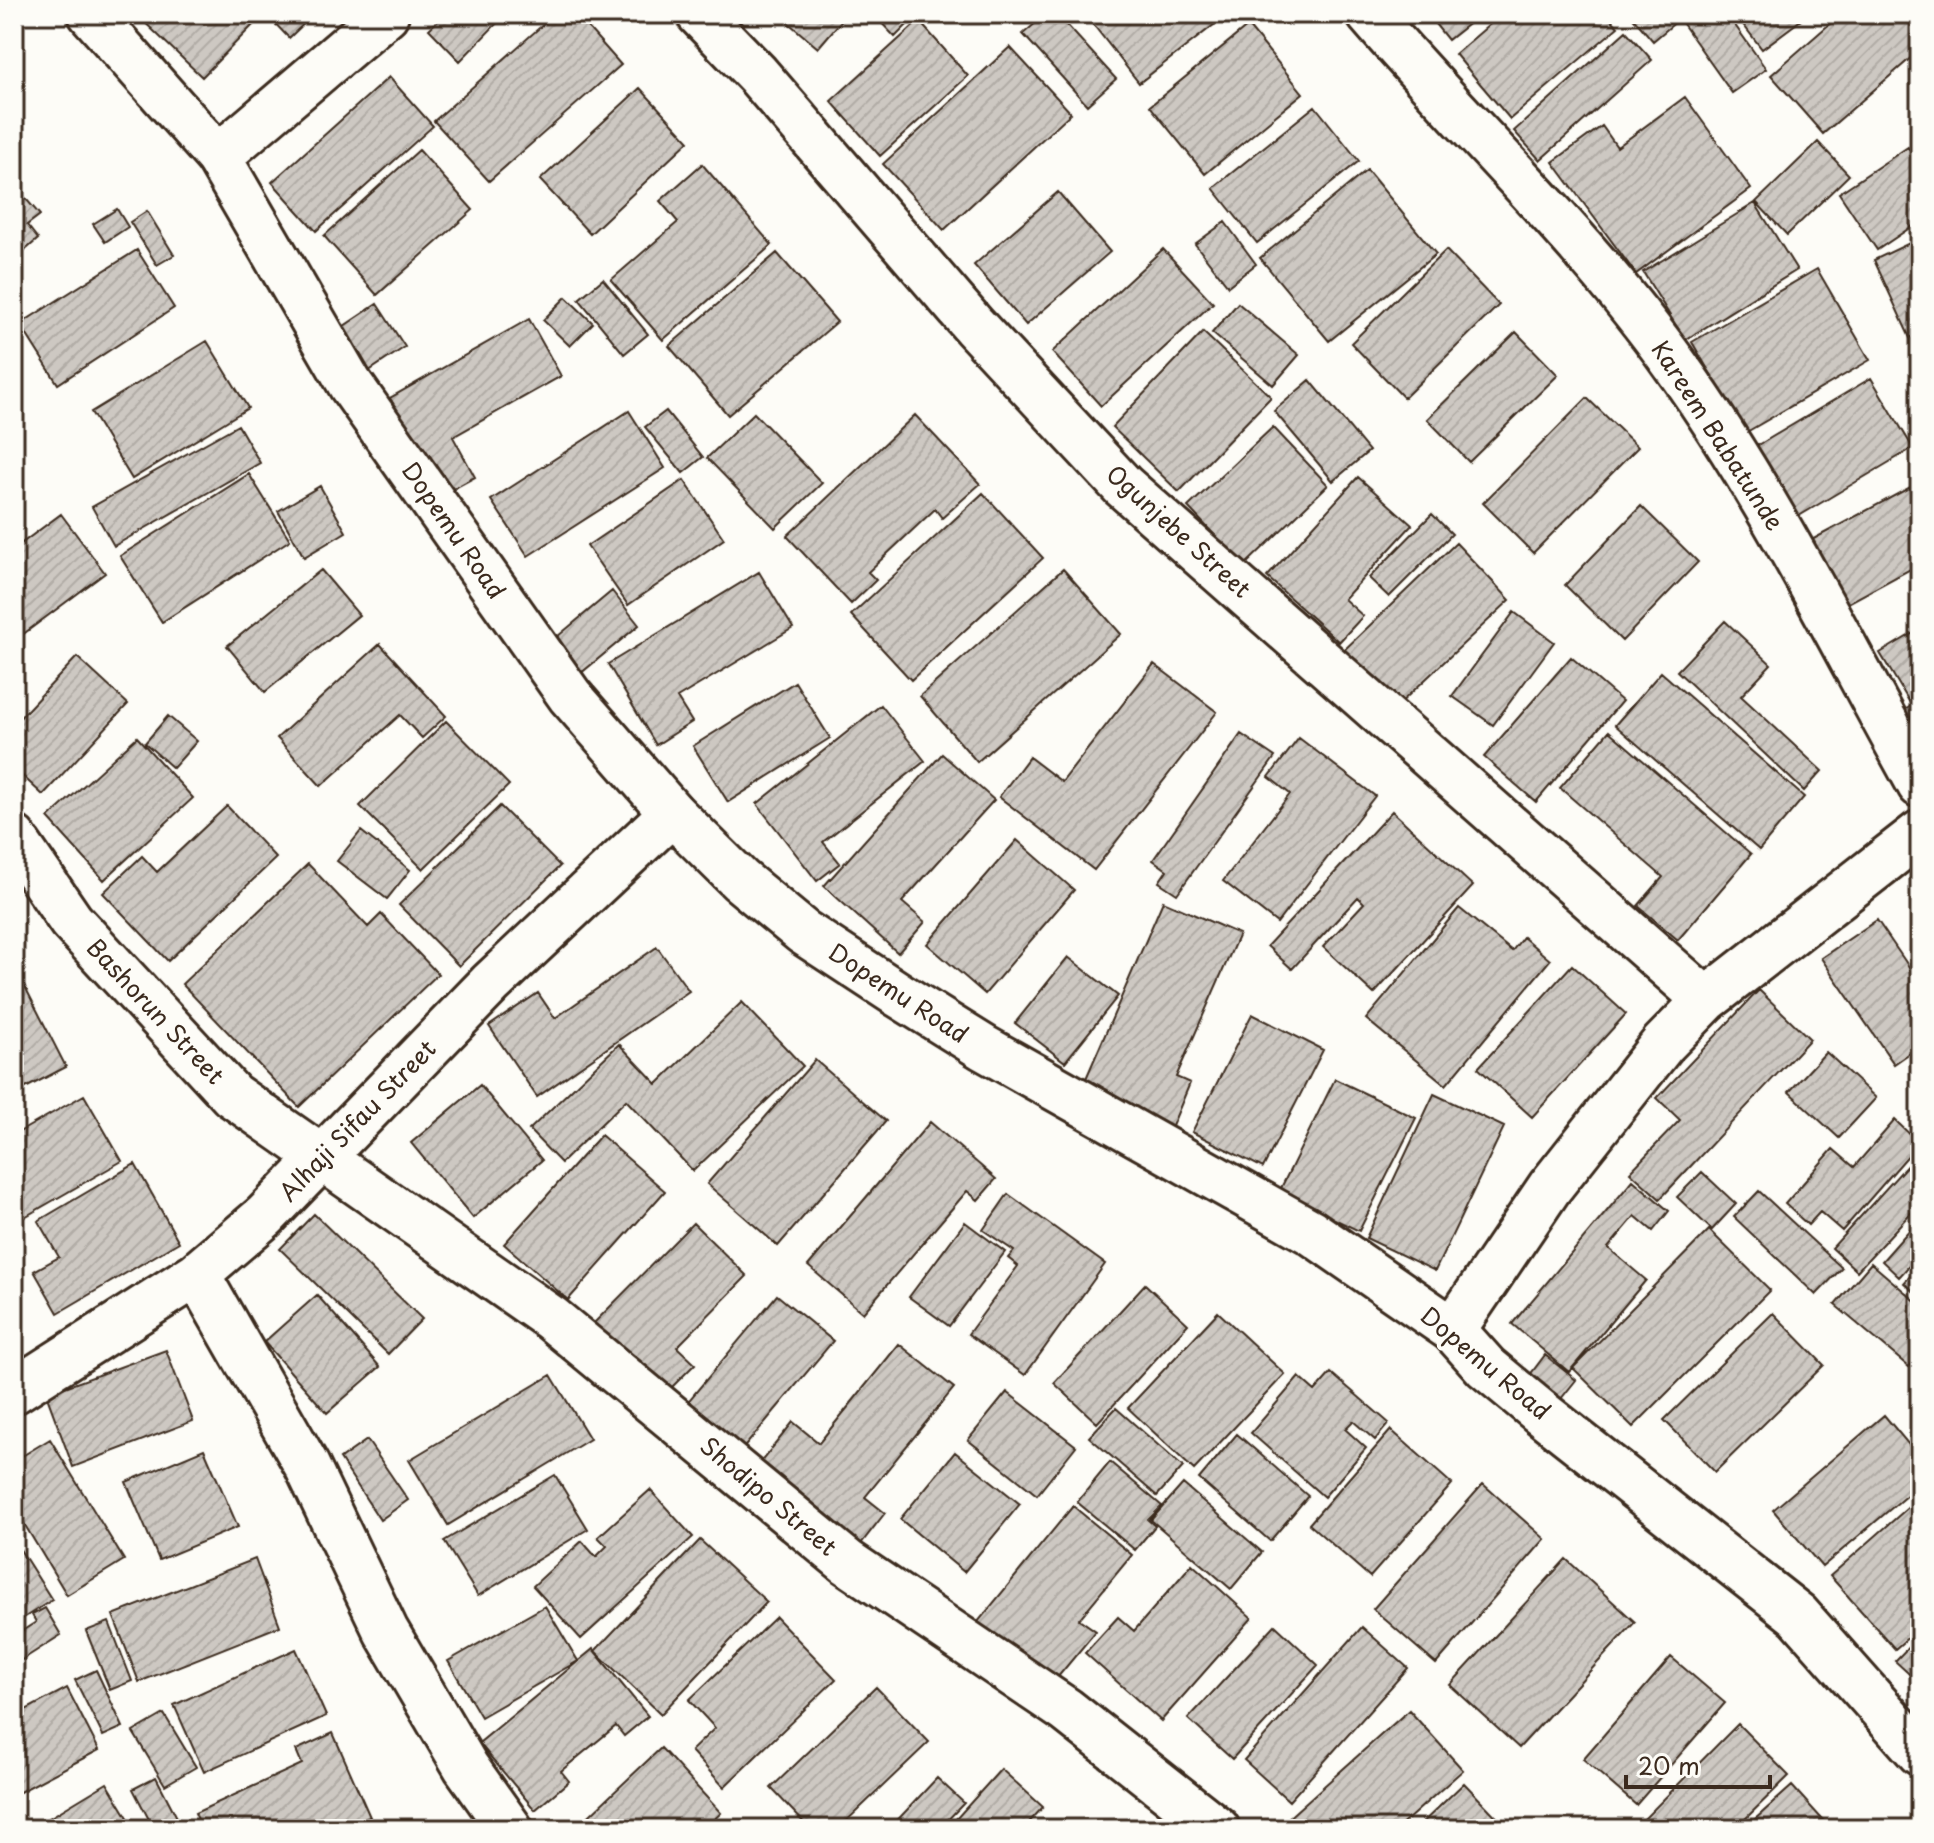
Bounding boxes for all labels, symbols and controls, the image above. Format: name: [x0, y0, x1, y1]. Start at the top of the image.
street label: Kareem Babatunde: [1644, 333, 1794, 537]
street label: Dopemu Road: [394, 454, 515, 606]
street label: Ogunjebe Street: [1099, 456, 1260, 606]
street label: Bashorun Street: [79, 930, 234, 1092]
street label: Dopemu Road: [822, 934, 976, 1051]
street label: Alhaji Sifau Street: [270, 1031, 443, 1209]
street label: Dopemu Road: [1413, 1297, 1559, 1428]
street label: Shodipo Street: [693, 1427, 846, 1564]
scale bar: [1626, 1739, 1770, 1789]
text: 20 m: [1638, 1747, 1700, 1783]

